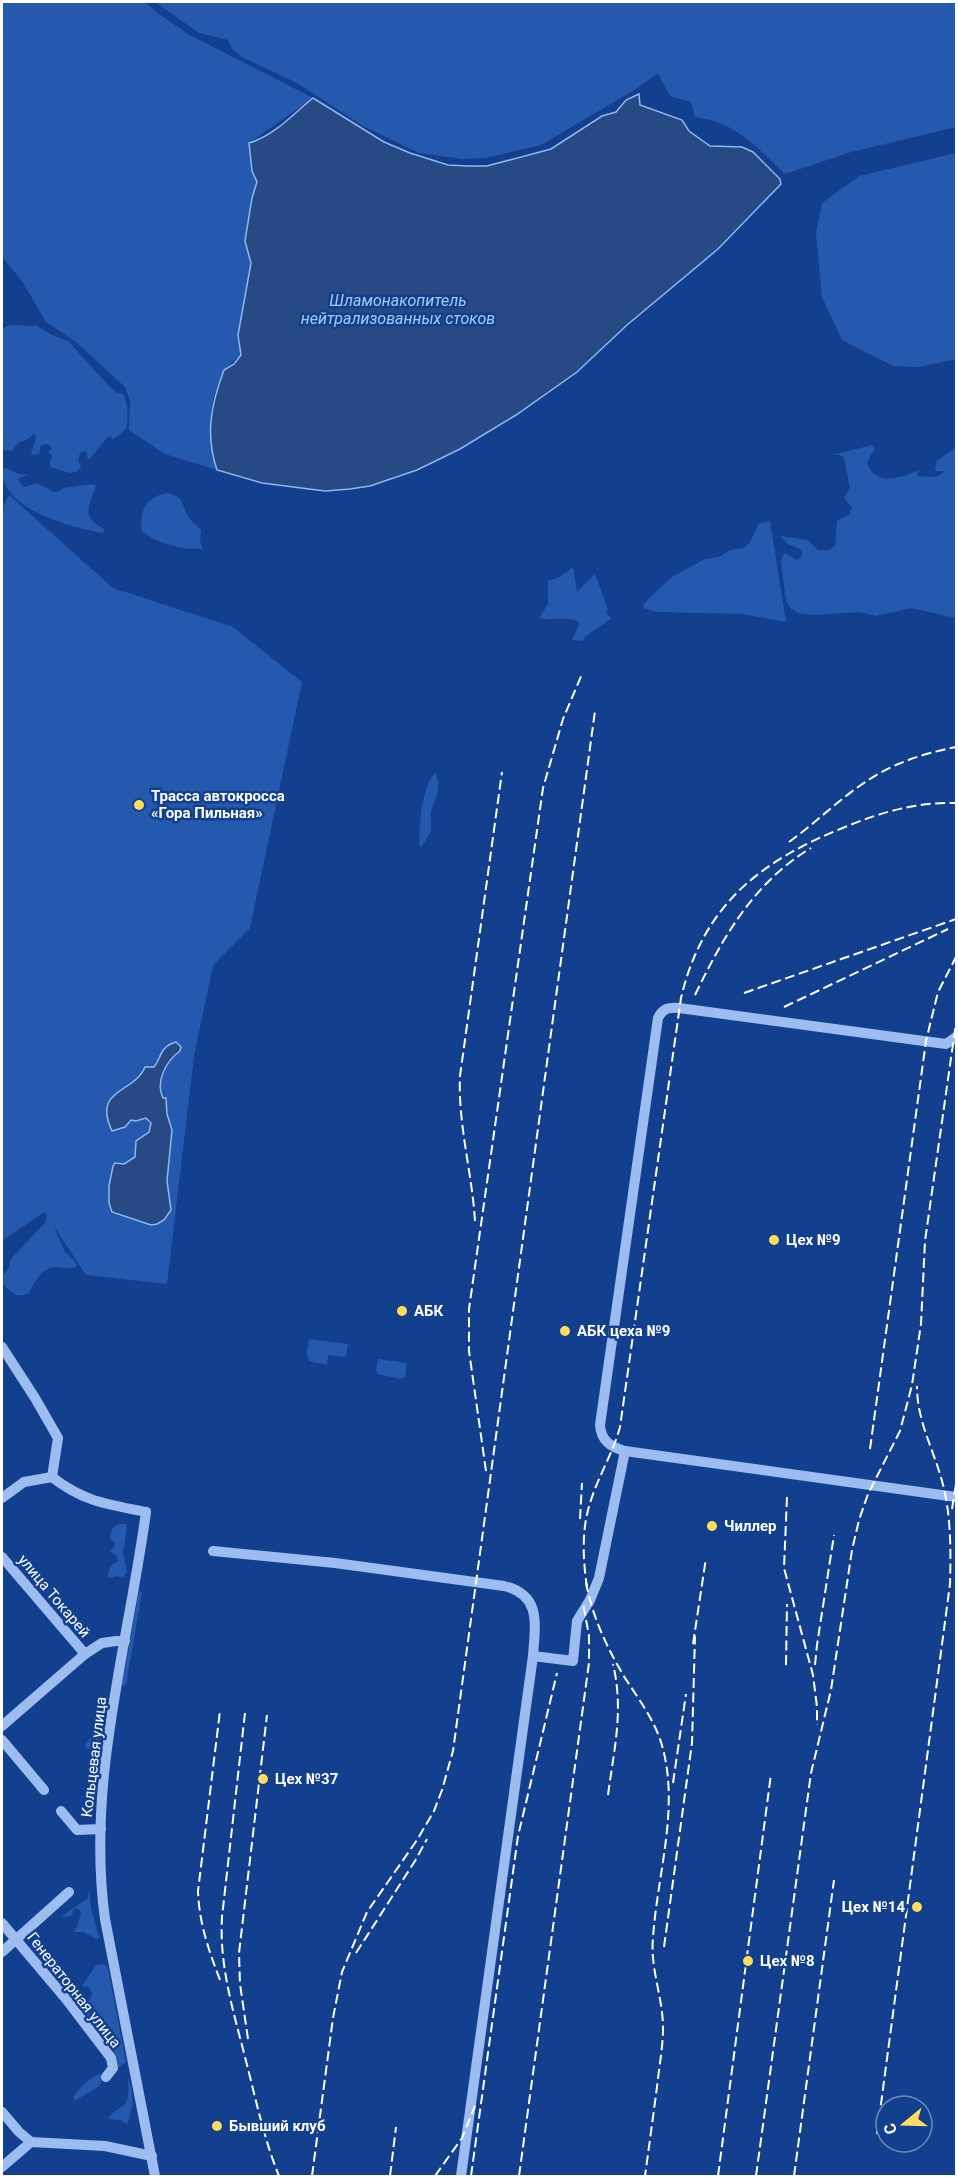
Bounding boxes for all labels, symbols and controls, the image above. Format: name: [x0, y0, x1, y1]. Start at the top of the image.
water label: Шламонакопитель нейтрализованных стоков: [301, 291, 495, 328]
place label: Трасса автокросса «Гора Пильная»: [151, 787, 285, 822]
marker: Трасса автокросса «Гора Пильная»: [132, 798, 146, 812]
place label: Цех №9: [786, 1231, 841, 1249]
marker: Цех №9: [767, 1233, 781, 1247]
place label: АБК: [414, 1302, 443, 1320]
marker: АБК: [395, 1304, 409, 1318]
place label: АБК цеха №9: [577, 1322, 670, 1340]
marker: АБК цеха №9: [558, 1324, 572, 1338]
place label: Чиллер: [724, 1517, 776, 1535]
marker: Чиллер: [705, 1519, 719, 1533]
street label: улица Токарей: [14, 1551, 94, 1641]
street label: Кольцевая улица: [78, 1696, 110, 1818]
place label: Цех №37: [275, 1770, 338, 1788]
marker: Цех №37: [256, 1772, 270, 1786]
place label: Цех №14: [842, 1898, 905, 1916]
marker: Цех №14: [910, 1900, 924, 1914]
street label: Генераторная улица: [23, 1929, 125, 2051]
place label: Цех №8: [760, 1952, 815, 1970]
marker: Цех №8: [741, 1954, 755, 1968]
north arrow: [874, 2094, 934, 2154]
place label: Бывший клуб: [229, 2117, 326, 2135]
marker: Бывший клуб: [210, 2119, 224, 2133]
text: С: [880, 2121, 901, 2137]

